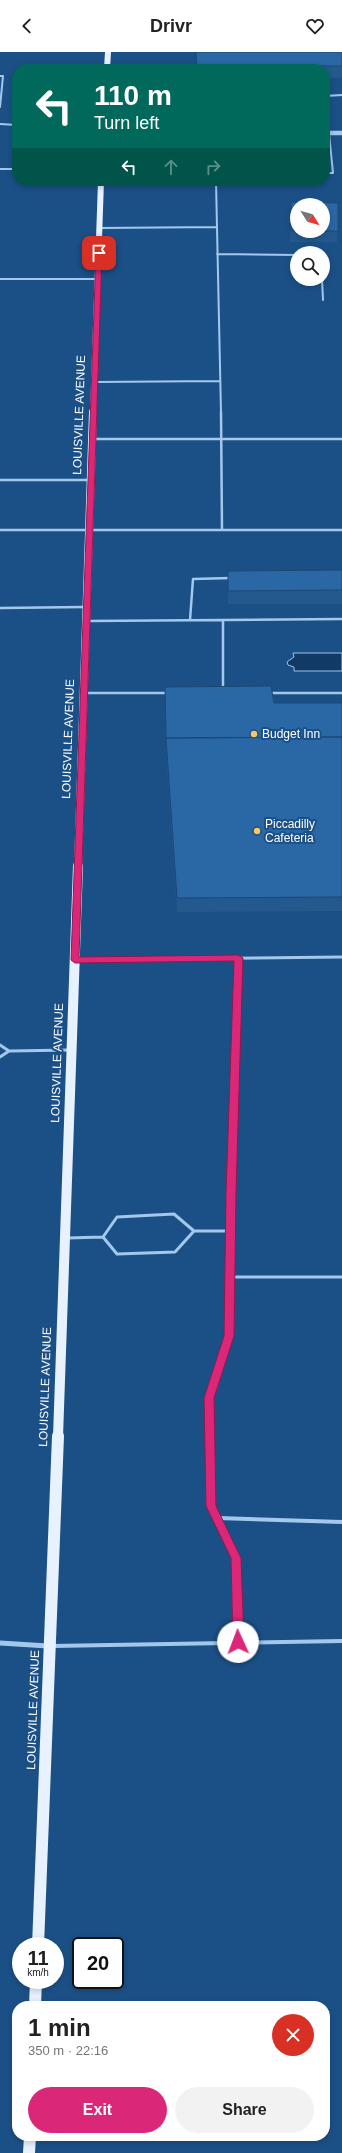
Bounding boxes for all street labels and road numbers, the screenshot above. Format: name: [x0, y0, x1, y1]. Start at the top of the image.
street label: LOUISVILLE AVENUE: [70, 355, 88, 475]
street label: LOUISVILLE AVENUE: [59, 679, 77, 799]
street label: LOUISVILLE AVENUE: [48, 1003, 66, 1123]
street label: LOUISVILLE AVENUE: [36, 1327, 54, 1447]
street label: LOUISVILLE AVENUE: [24, 1650, 42, 1770]

